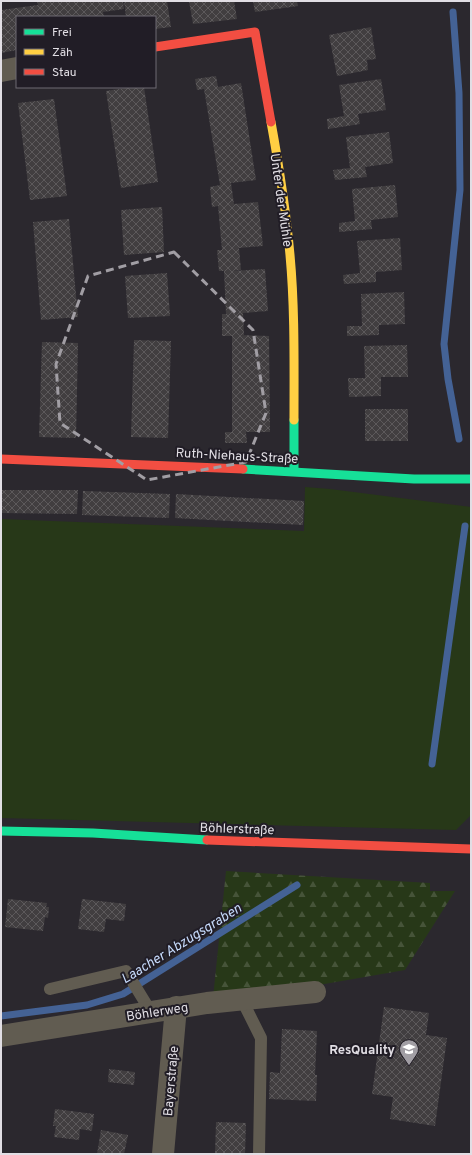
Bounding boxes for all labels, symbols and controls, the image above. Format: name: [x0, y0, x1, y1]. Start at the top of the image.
legend: [16, 16, 156, 88]
text: Frei: [52, 25, 72, 41]
text: Zäh: [52, 45, 73, 61]
text: Stau: [52, 65, 77, 81]
street label: Unter der Mühle: [266, 153, 294, 248]
street label: Ruth-Niehaus-Straße: [175, 446, 299, 468]
street label: Böhlerstraße: [199, 821, 275, 839]
water label: Laacher Abzugsgraben: [118, 900, 246, 988]
street label: Böhlerweg: [125, 1000, 189, 1026]
school or university icon: ResQuality: [398, 1038, 420, 1066]
place label: ResQuality: [329, 1043, 396, 1059]
street label: Bayerstraße: [161, 1045, 183, 1117]

